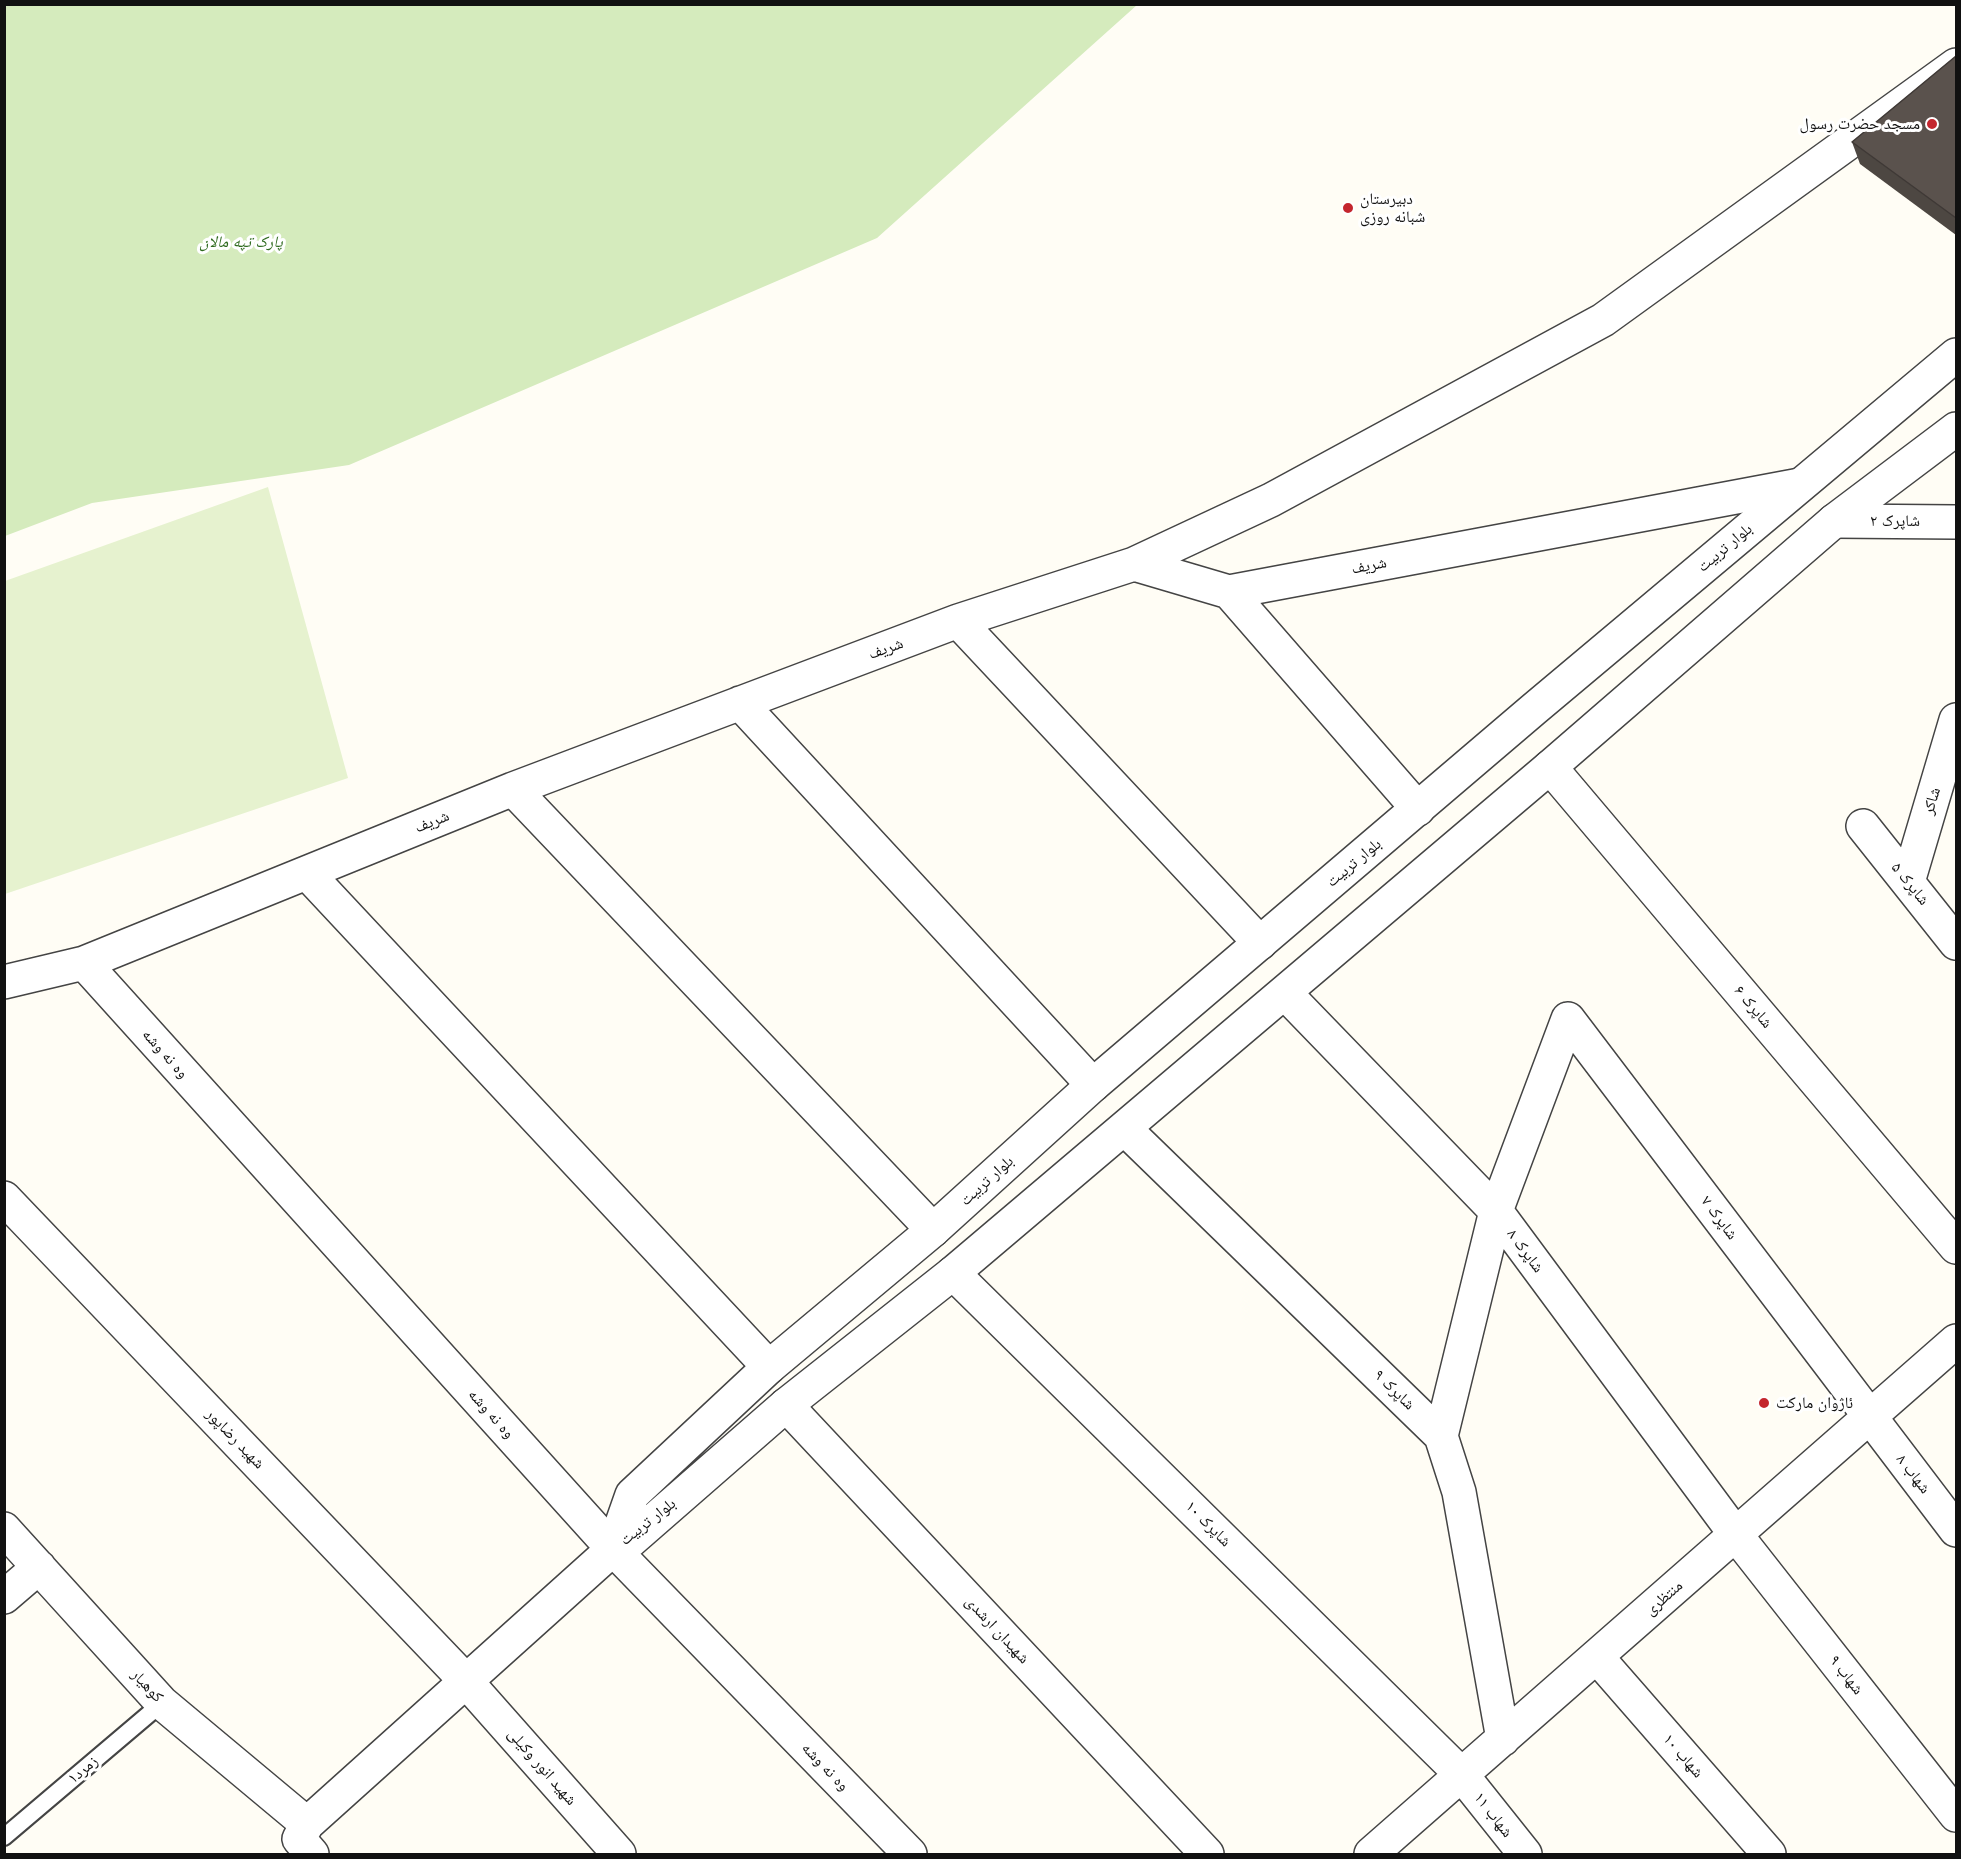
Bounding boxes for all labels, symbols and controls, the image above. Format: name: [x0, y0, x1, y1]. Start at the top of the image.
place label: مسجد حضرت رسول: [1800, 114, 1920, 134]
marker: مسجد حضرت رسول: [1925, 117, 1939, 131]
place label: دبیرستان شبانه روزی: [1360, 189, 1425, 227]
marker: دبیرستان شبانه روزی: [1341, 201, 1355, 215]
park label: پارک تپه مالان: [199, 232, 283, 252]
street label: شاپرک ۲: [1870, 511, 1920, 531]
street label: بلوار تربیت: [1694, 520, 1756, 576]
street label: شریف: [1350, 553, 1388, 579]
street label: شریف: [866, 634, 906, 664]
street label: شاکر: [1919, 785, 1945, 817]
street label: شریف: [412, 806, 452, 838]
street label: بلوار تربیت: [1323, 835, 1385, 891]
street label: شاپرک ۵: [1887, 859, 1933, 909]
street label: شاپرک ۶: [1730, 982, 1776, 1032]
street label: وه نه وشه: [138, 1025, 192, 1083]
street label: بلوار تربیت: [956, 1152, 1018, 1210]
street label: شاپرک ۷: [1696, 1192, 1742, 1244]
street label: شاپرک ۸: [1502, 1225, 1548, 1277]
street label: شاپرک ۹: [1369, 1366, 1419, 1414]
street label: وه نه وشه: [464, 1385, 518, 1443]
place label: ئاژوان مارکت: [1776, 1393, 1853, 1413]
marker: ئاژوان مارکت: [1757, 1396, 1771, 1410]
street label: شهید رضاپور: [202, 1405, 268, 1473]
street label: شهاب ۸: [1892, 1450, 1934, 1498]
street label: بلوار تربیت: [616, 1494, 680, 1550]
street label: شاپرک ۱۰: [1181, 1497, 1235, 1551]
street label: منتظری: [1641, 1576, 1687, 1620]
street label: شهیدان ارشدی: [961, 1592, 1033, 1668]
street label: شهاب ۹: [1825, 1651, 1867, 1699]
street label: کوهیار: [127, 1665, 167, 1707]
street label: شهید انور وکیلی: [503, 1725, 581, 1809]
street label: شهاب ۱۰: [1659, 1730, 1707, 1782]
street label: وه نه وشه: [797, 1739, 853, 1795]
street label: زمرد۱: [64, 1752, 102, 1788]
street label: شهاب ۱۱: [1469, 1789, 1517, 1841]

